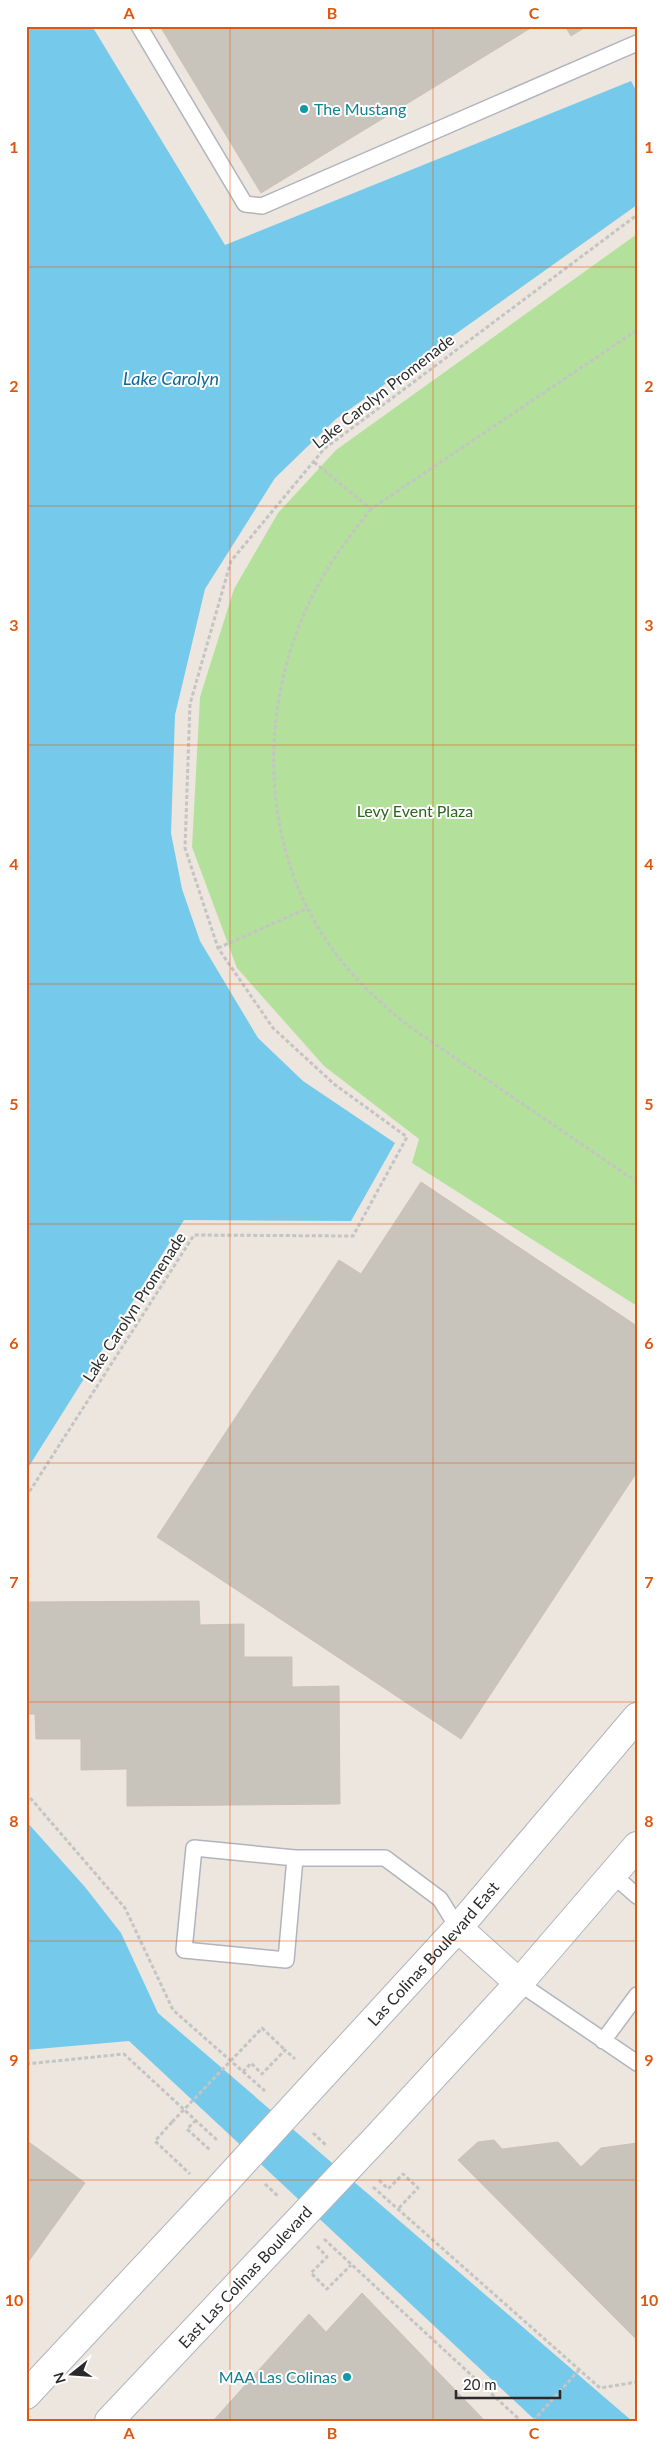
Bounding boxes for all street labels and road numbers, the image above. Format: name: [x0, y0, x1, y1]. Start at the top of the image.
street label: Lake Carolyn Promenade: [308, 329, 457, 452]
street label: Lake Carolyn Promenade: [78, 1228, 189, 1385]
street label: Las Colinas Boulevard East: [363, 1877, 503, 2029]
street label: East Las Colinas Boulevard: [174, 2202, 315, 2351]

